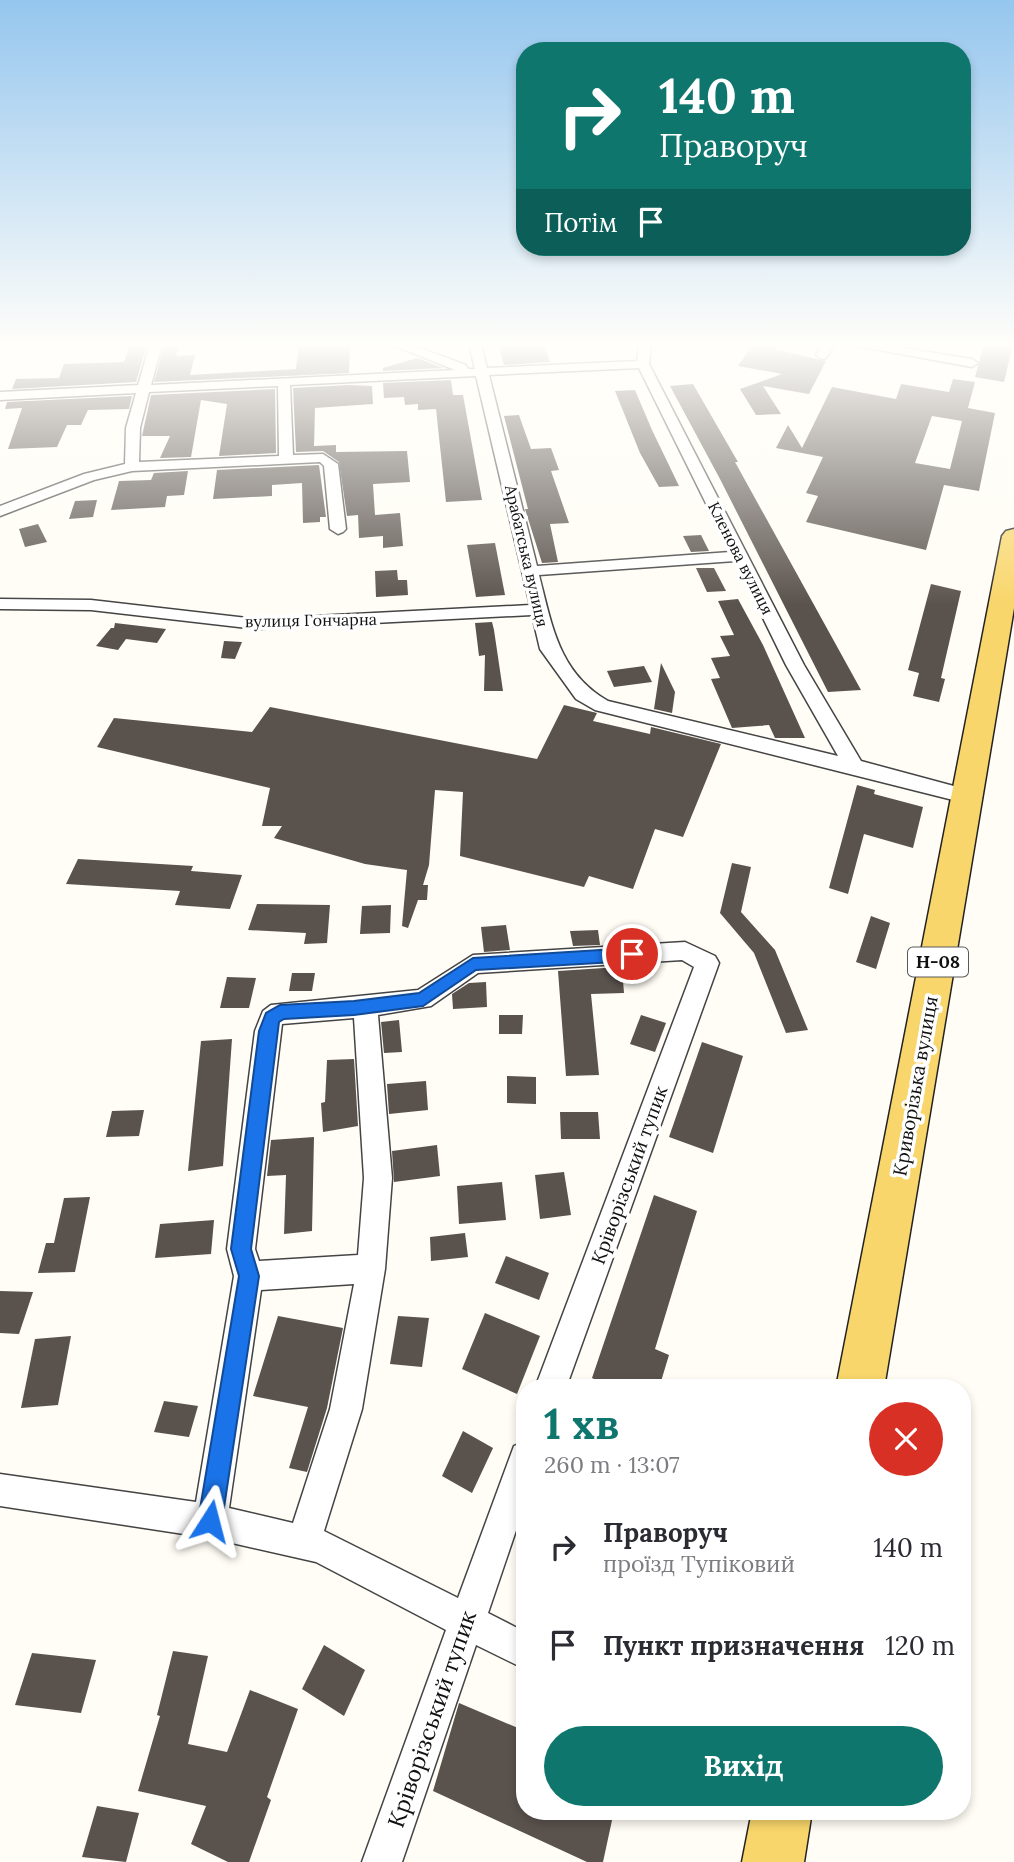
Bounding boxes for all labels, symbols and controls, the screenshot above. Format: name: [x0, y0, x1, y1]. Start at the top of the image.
text: 140 m: [659, 64, 795, 126]
icon: right: [544, 70, 635, 161]
text: Праворуч: [659, 125, 808, 166]
icon: arrive: [632, 203, 670, 241]
text: Потім: [544, 206, 618, 239]
street label: Арабатська вулиця: [501, 482, 553, 629]
street label: Кленова вулиця: [704, 498, 778, 618]
street label: вулиця Гончарна: [245, 609, 377, 631]
pin: [602, 924, 662, 984]
icon: arrive: [613, 935, 651, 973]
road number: Н-08: [908, 947, 968, 976]
street label: Криворізька вулиця: [887, 994, 943, 1178]
street label: Кріворізський тупик: [586, 1082, 673, 1267]
text: 1 хв: [544, 1397, 619, 1451]
button: close: [869, 1402, 943, 1476]
text: 260 m · 13:07: [544, 1450, 680, 1479]
position arrow: [173, 1484, 247, 1558]
text: Праворуч: [603, 1516, 728, 1549]
icon: right: [544, 1528, 582, 1566]
text: 140 m: [873, 1531, 943, 1564]
text: проїзд Тупіковий: [603, 1549, 795, 1578]
street label: Кріворізський тупик: [381, 1606, 483, 1831]
icon: arrive: [544, 1626, 582, 1664]
text: Пункт призначення: [603, 1629, 864, 1662]
text: 120 m: [885, 1629, 955, 1662]
button: Вихід: [544, 1726, 943, 1806]

